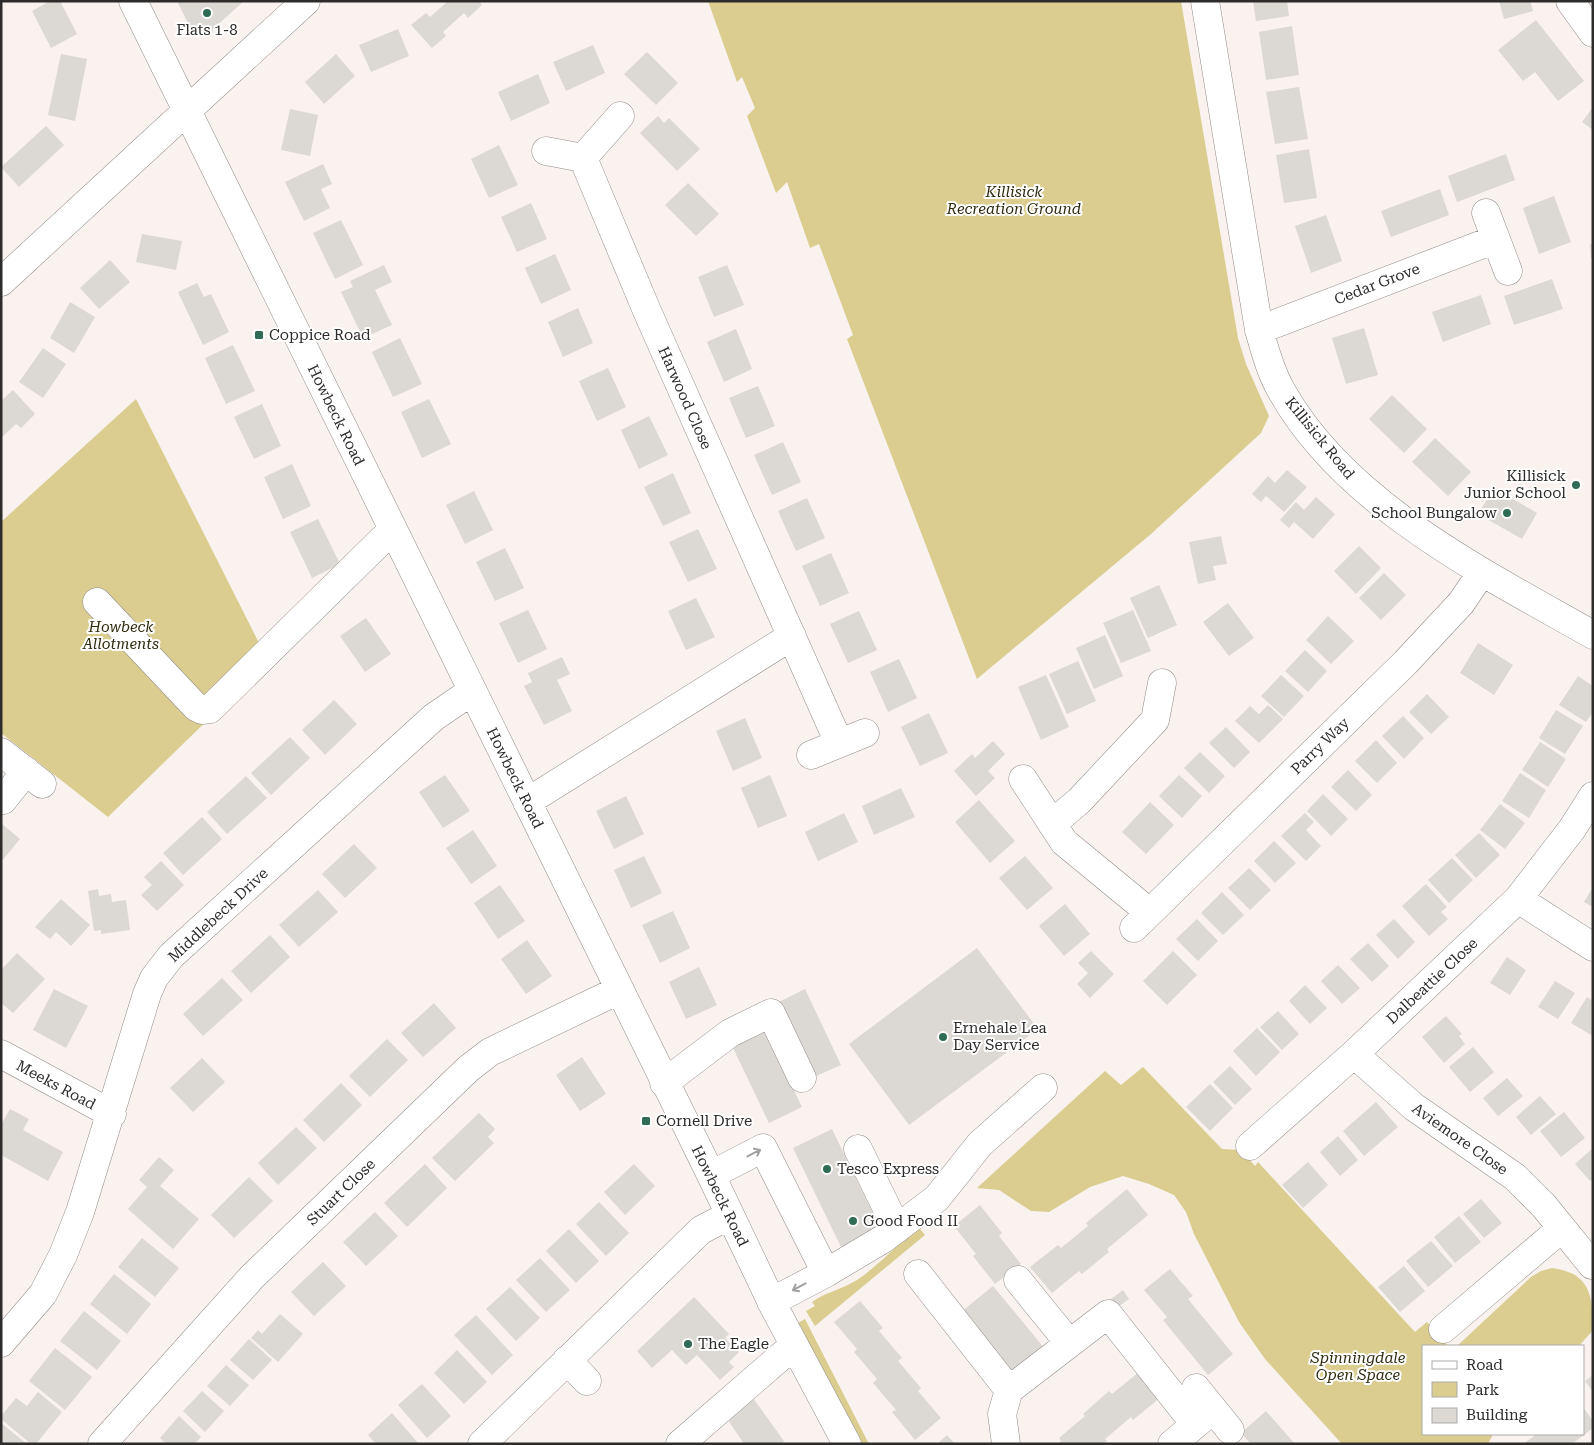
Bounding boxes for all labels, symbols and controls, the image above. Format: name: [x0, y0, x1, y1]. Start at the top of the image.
marker: Flats 1-8: [201, 7, 213, 19]
place label: Flats 1-8: [176, 21, 238, 39]
park label: Killisick Recreation Ground: [946, 183, 1081, 218]
street label: Cedar Grove: [1332, 259, 1422, 309]
place label: Coppice Road: [269, 326, 371, 344]
marker: Coppice Road: [253, 329, 265, 341]
street label: Harwood Close: [654, 344, 716, 452]
street label: Howbeck Road: [304, 362, 368, 469]
street label: Killisick Road: [1281, 393, 1359, 483]
place label: Killisick Junior School: [1464, 467, 1566, 502]
marker: Killisick Junior School: [1570, 479, 1582, 491]
place label: School Bungalow: [1371, 504, 1498, 522]
marker: School Bungalow: [1501, 507, 1513, 519]
park label: Howbeck Allotments: [82, 618, 159, 653]
street label: Parry Way: [1287, 714, 1353, 778]
street label: Howbeck Road: [483, 725, 547, 832]
street label: Middlebeck Drive: [164, 864, 272, 966]
street label: Dalbeattie Close: [1383, 934, 1481, 1028]
place label: Ernehale Lea Day Service: [953, 1019, 1047, 1054]
marker: Ernehale Lea Day Service: [937, 1031, 949, 1043]
street label: Meeks Road: [13, 1056, 99, 1114]
street label: Aviemore Close: [1409, 1099, 1511, 1179]
place label: Cornell Drive: [656, 1112, 752, 1130]
marker: Cornell Drive: [640, 1115, 652, 1127]
street label: Howbeck Road: [688, 1143, 752, 1250]
one-way arrow: [747, 1148, 762, 1158]
street label: Stuart Close: [303, 1155, 379, 1229]
place label: Tesco Express: [837, 1160, 939, 1178]
marker: Tesco Express: [821, 1163, 833, 1175]
place label: Good Food II: [863, 1212, 958, 1230]
marker: Good Food II: [847, 1215, 859, 1227]
one-way arrow: [792, 1282, 807, 1292]
place label: The Eagle: [698, 1335, 769, 1353]
marker: The Eagle: [682, 1338, 694, 1350]
legend: [1422, 1345, 1584, 1435]
park label: Spinningdale Open Space: [1310, 1349, 1406, 1384]
text: Road: [1466, 1356, 1503, 1374]
text: Park: [1466, 1381, 1500, 1399]
text: Building: [1466, 1406, 1528, 1424]

